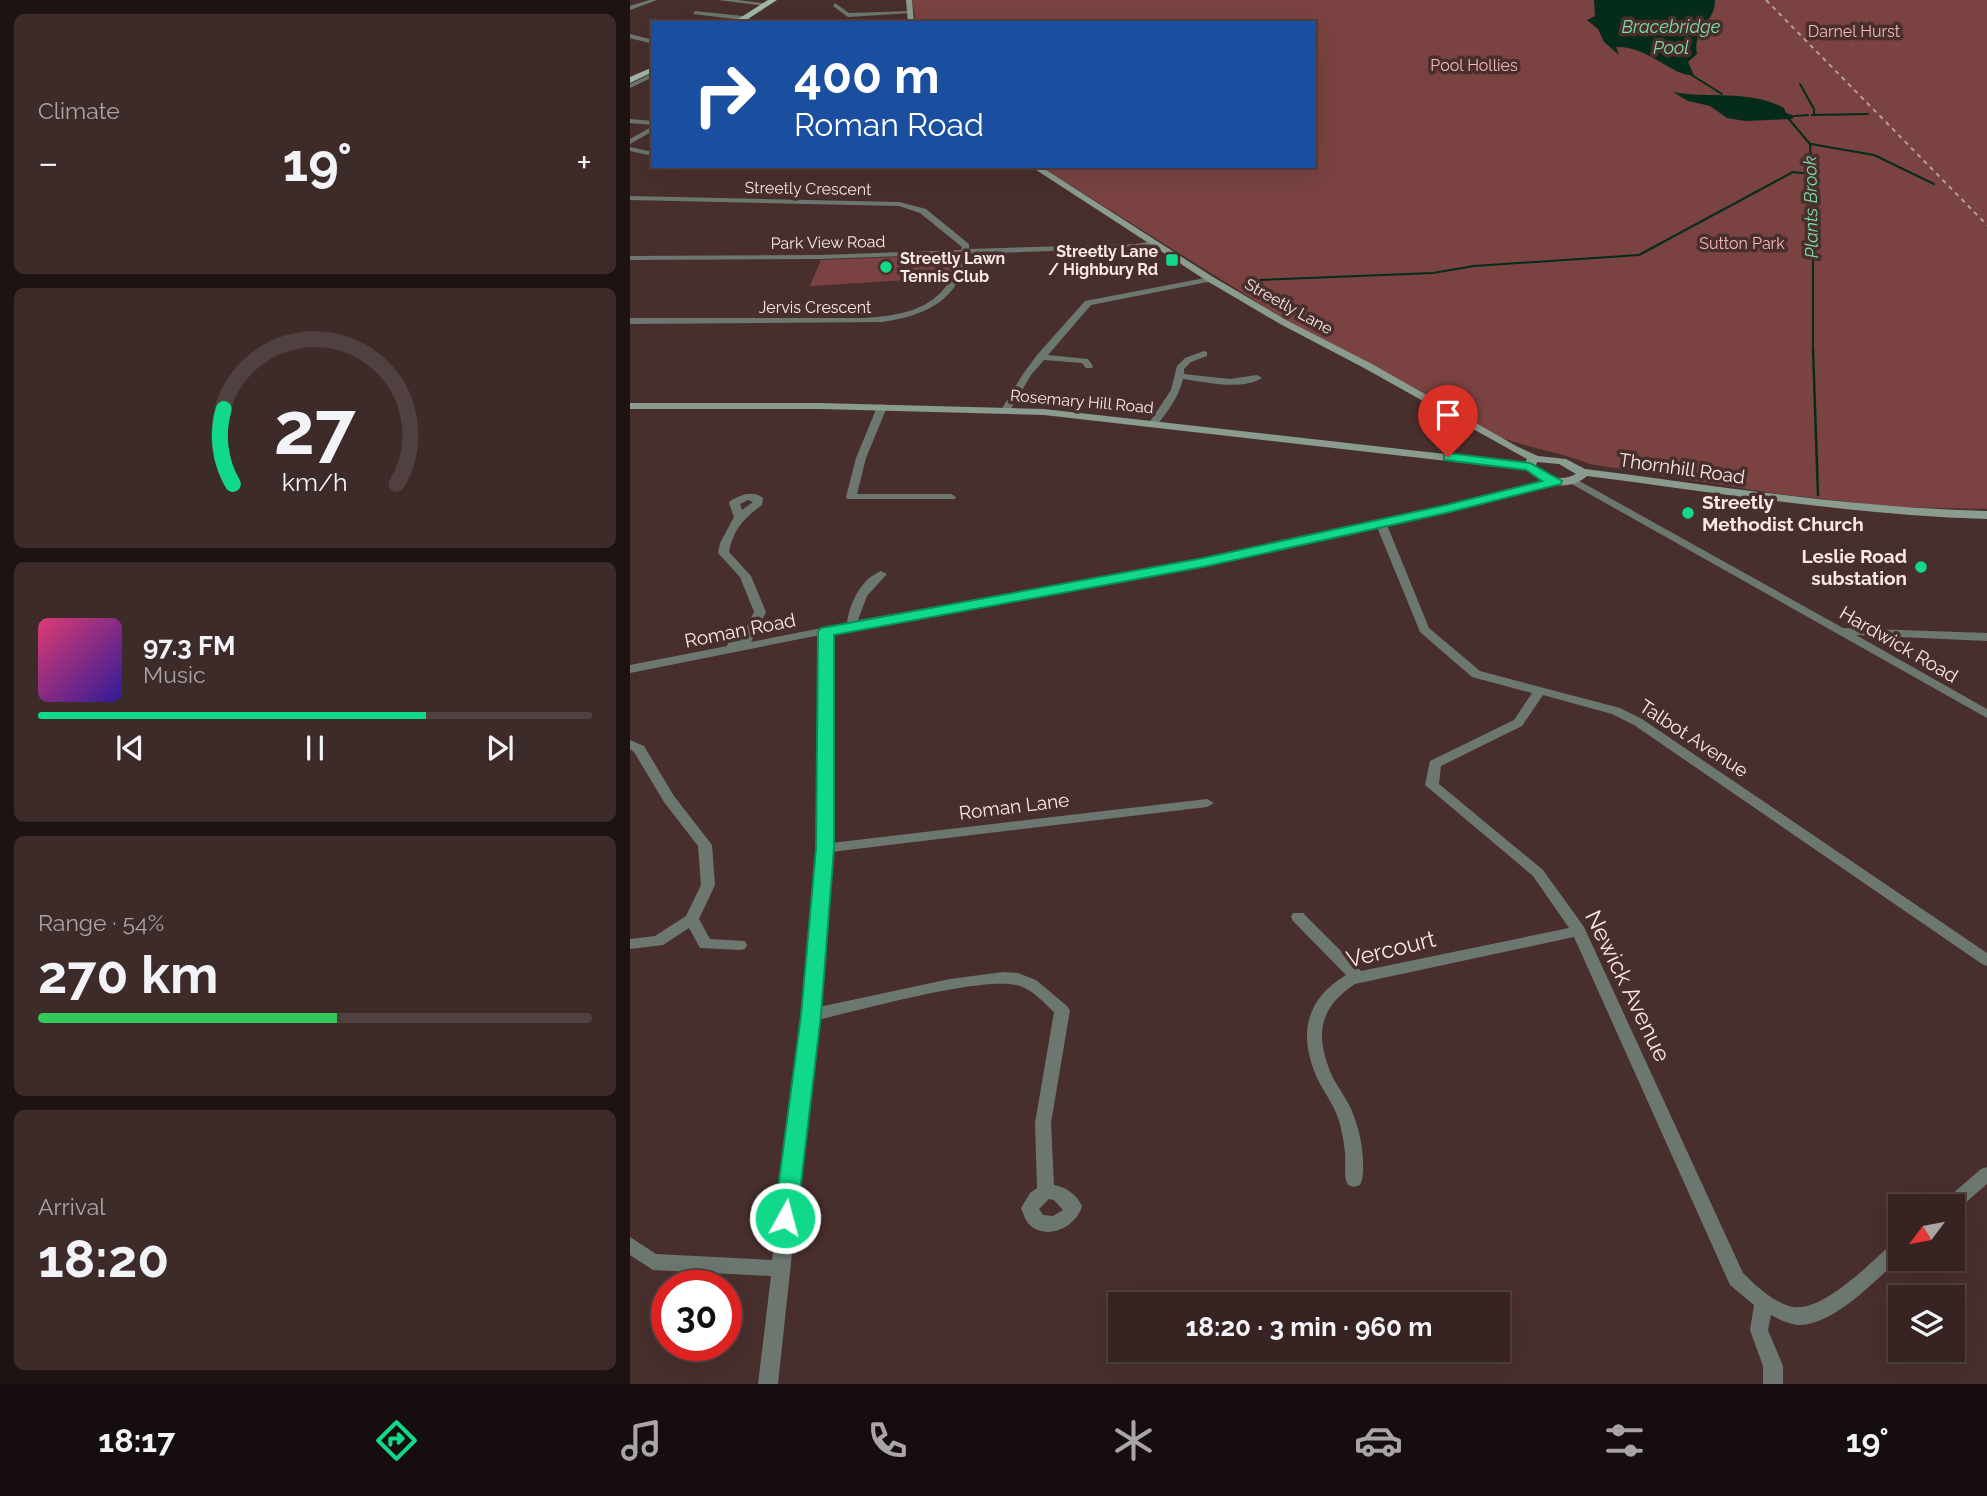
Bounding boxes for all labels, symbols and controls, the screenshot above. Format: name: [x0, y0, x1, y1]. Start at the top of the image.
water label: Bracebridge Pool: [1621, 16, 1721, 58]
park label: Darnel Hurst: [1808, 22, 1901, 41]
text: 400 m: [794, 47, 940, 104]
icon: right: [679, 49, 770, 140]
park label: Pool Hollies: [1430, 56, 1518, 75]
text: Climate: [38, 97, 120, 124]
text: Roman Road: [794, 106, 984, 143]
text: 19°: [283, 132, 352, 193]
text: −: [38, 140, 58, 185]
text: +: [576, 140, 592, 185]
water label: Plants Brook: [1799, 155, 1822, 258]
street label: Streetly Crescent: [744, 178, 872, 199]
street label: Park View Road: [770, 232, 886, 253]
park label: Sutton Park: [1699, 234, 1785, 253]
place label: Streetly Lane / Highbury Rd: [1048, 242, 1158, 279]
place label: Streetly Lawn Tennis Club: [900, 249, 1005, 286]
marker: Streetly Lane / Highbury Rd: [1164, 252, 1180, 268]
marker: Streetly Lawn Tennis Club: [878, 259, 894, 275]
street label: Streetly Lane: [1241, 274, 1336, 338]
street label: Jervis Crescent: [759, 298, 872, 317]
pin: [1418, 385, 1478, 457]
text: 27: [274, 386, 356, 471]
street label: Rosemary Hill Road: [1009, 386, 1155, 417]
icon: arrive: [1429, 396, 1467, 434]
street label: Thornhill Road: [1618, 448, 1746, 488]
text: km/h: [282, 467, 348, 497]
place label: Streetly Methodist Church: [1702, 491, 1864, 535]
marker: Streetly Methodist Church: [1680, 505, 1696, 521]
place label: Leslie Road substation: [1801, 545, 1907, 589]
marker: Leslie Road substation: [1913, 559, 1929, 575]
street label: Hardwick Road: [1836, 601, 1962, 687]
street label: Roman Road: [683, 608, 797, 652]
text: 97.3 FM: [143, 631, 235, 661]
text: Music: [143, 661, 206, 688]
street label: Talbot Avenue: [1635, 695, 1753, 781]
icon: previous: [111, 729, 149, 767]
icon: pause: [296, 729, 334, 767]
icon: next: [481, 729, 519, 767]
street label: Roman Lane: [958, 788, 1070, 824]
street label: Newick Avenue: [1580, 906, 1677, 1066]
text: Range · 54%: [38, 909, 164, 936]
street label: Vercourt: [1344, 924, 1439, 973]
text: 270 km: [38, 944, 218, 1005]
position arrow: [748, 1181, 822, 1255]
text: Arrival: [38, 1193, 105, 1220]
north arrow: [1888, 1194, 1965, 1270]
map controls: [1888, 1194, 1965, 1362]
text: 18:20: [38, 1228, 169, 1289]
speed limit sign: 30: [651, 1270, 742, 1361]
button: layers: [1888, 1285, 1965, 1362]
text: 18:20 · 3 min · 960 m: [1185, 1312, 1433, 1342]
icon: directions: [372, 1416, 421, 1465]
icon: music: [617, 1416, 666, 1465]
icon: phone: [863, 1416, 912, 1465]
icon: climate: [1109, 1416, 1158, 1465]
icon: car: [1354, 1416, 1403, 1465]
icon: filters: [1600, 1416, 1649, 1465]
text: 18:17: [98, 1422, 175, 1459]
text: 19°: [1846, 1422, 1889, 1459]

